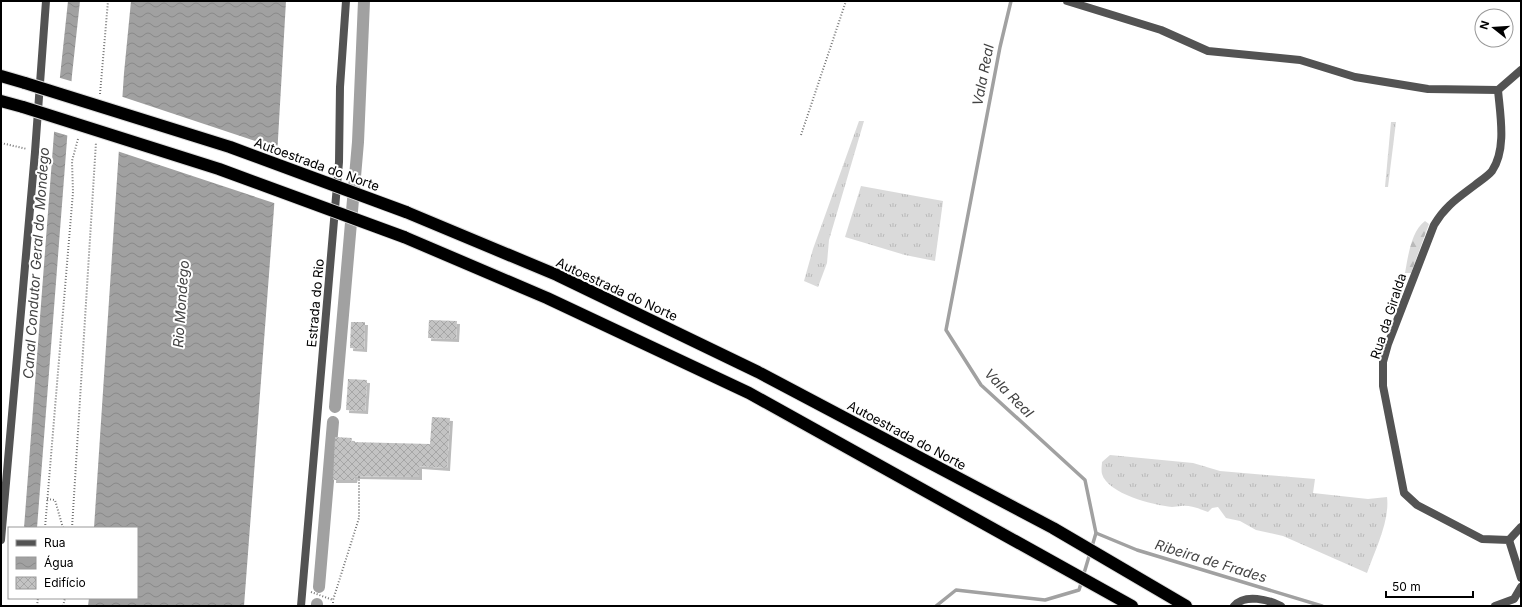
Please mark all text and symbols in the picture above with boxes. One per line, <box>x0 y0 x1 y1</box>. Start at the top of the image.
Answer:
north arrow <box>1474 8 1514 48</box>
text: N <box>1477 19 1492 31</box>
water label: Vala Real <box>968 42 997 107</box>
street label: Autoestrada do Norte <box>252 134 382 194</box>
water label: Canal Condutor Geral do Mondego <box>19 147 52 379</box>
street label: Autoestrada do Norte <box>554 254 680 324</box>
street label: Estrada do Rio <box>303 258 327 348</box>
water label: Rio Mondego <box>169 260 192 348</box>
street label: Rua da Giralda <box>1367 271 1409 361</box>
water label: Vala Real <box>981 365 1038 421</box>
street label: Autoestrada do Norte <box>845 397 969 473</box>
legend <box>8 527 138 599</box>
text: Rua <box>44 535 66 550</box>
water label: Ribeira de Frades <box>1153 535 1269 586</box>
text: Água <box>44 555 73 570</box>
scale bar <box>1386 573 1473 599</box>
text: Edifício <box>44 575 86 590</box>
text: 50 m <box>1392 579 1421 594</box>

